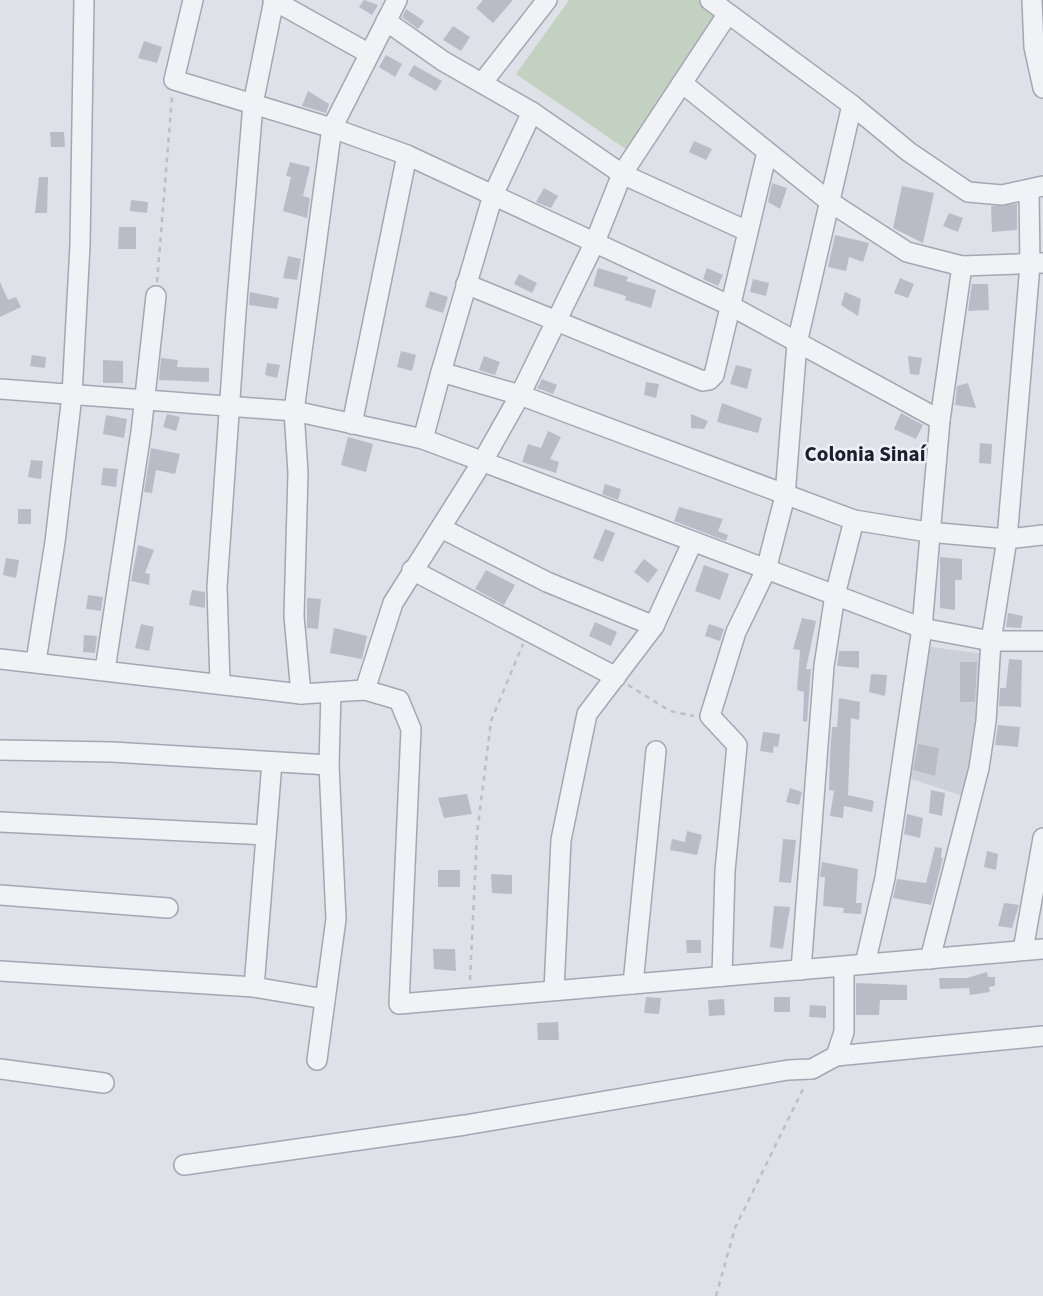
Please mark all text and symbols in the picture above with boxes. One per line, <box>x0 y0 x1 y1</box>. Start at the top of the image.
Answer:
district label: Colonia Sinaí <box>805 439 927 469</box>

